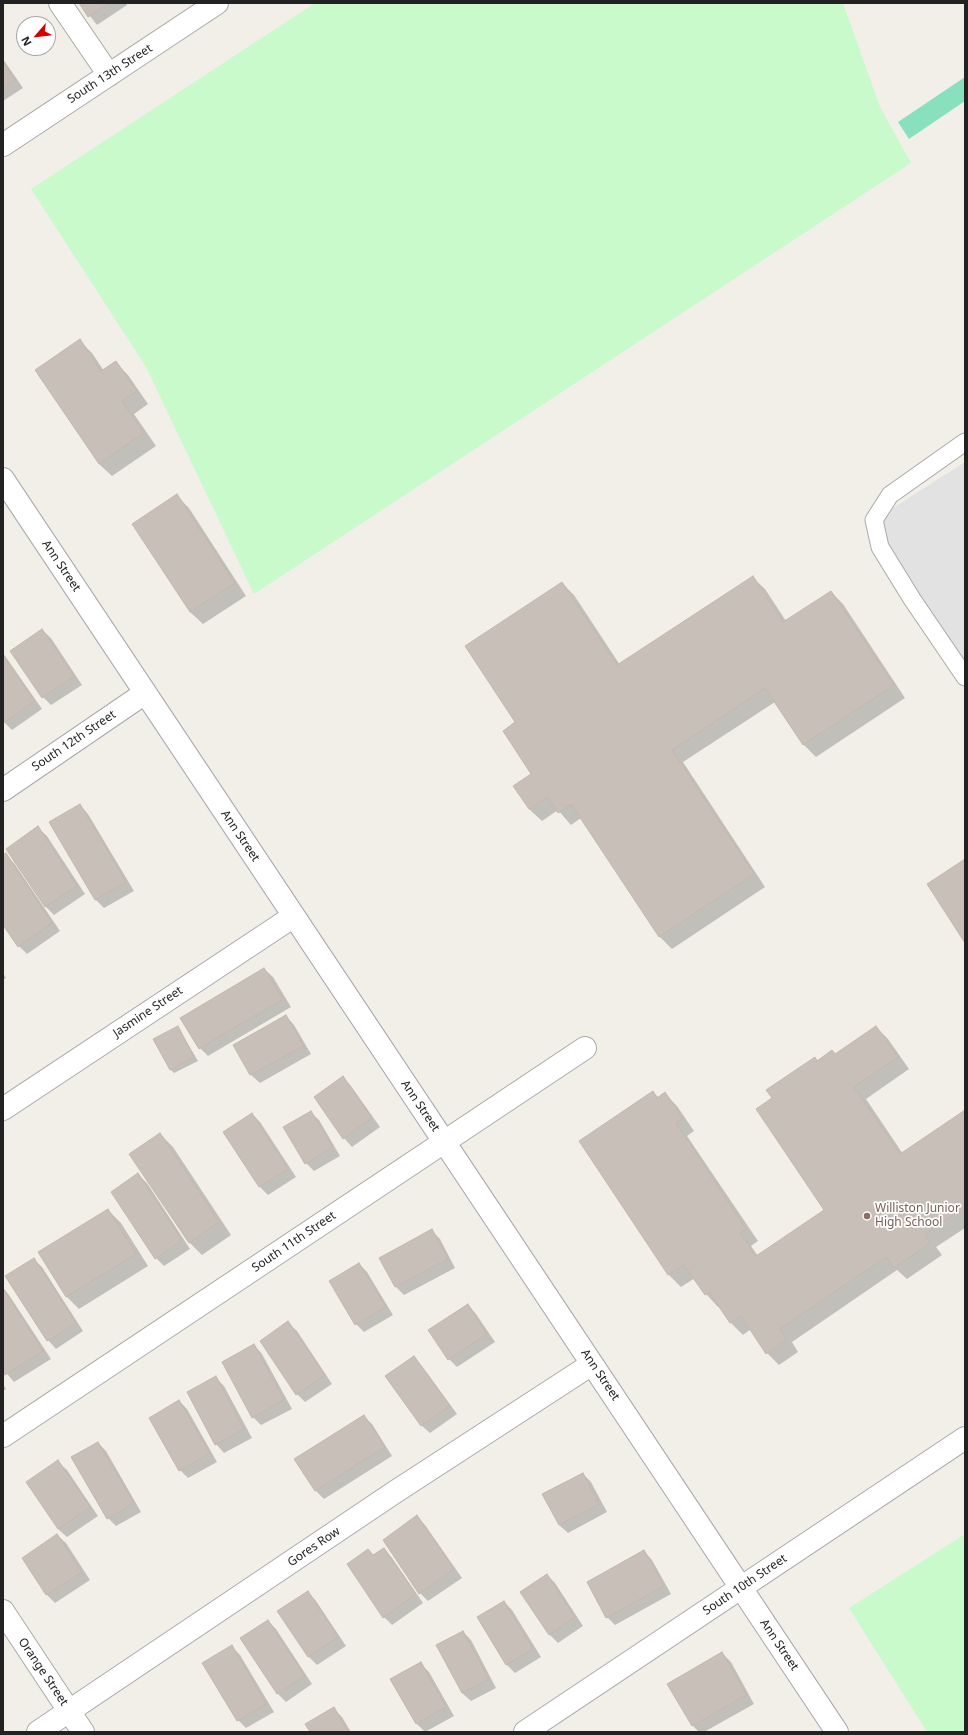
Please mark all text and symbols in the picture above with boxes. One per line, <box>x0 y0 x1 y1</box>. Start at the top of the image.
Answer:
north arrow <box>16 16 56 56</box>
text: N <box>17 34 35 49</box>
street label: South 13th Street <box>65 41 155 107</box>
street label: Ann Street <box>39 537 83 595</box>
street label: South 12th Street <box>29 708 119 774</box>
street label: Ann Street <box>218 807 262 865</box>
street label: Jasmine Street <box>110 983 186 1041</box>
street label: Ann Street <box>398 1077 442 1135</box>
place label: Williston Junior High School <box>875 1202 960 1230</box>
street label: South 11th Street <box>249 1209 339 1275</box>
marker: Williston Junior High School <box>862 1211 872 1221</box>
street label: Ann Street <box>578 1346 622 1404</box>
street label: Gores Row <box>285 1524 343 1570</box>
street label: South 10th Street <box>700 1552 790 1618</box>
street label: Ann Street <box>757 1616 801 1674</box>
street label: Orange Street <box>15 1635 71 1709</box>

